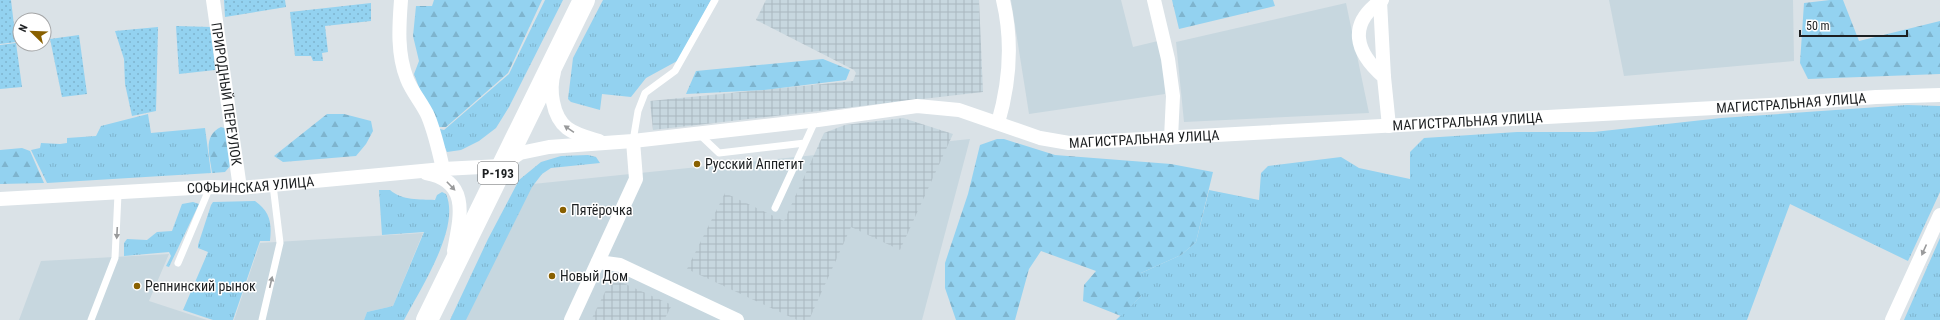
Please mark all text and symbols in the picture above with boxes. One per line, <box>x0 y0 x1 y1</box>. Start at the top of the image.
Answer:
north arrow <box>12 12 52 52</box>
scale bar <box>1800 12 1907 38</box>
text: 50 m <box>1806 19 1830 33</box>
text: N <box>16 22 31 34</box>
street label: ПРИРОДНЫЙ ПЕРЕУЛОК <box>208 22 245 167</box>
street label: МАГИСТРАЛЬНАЯ УЛИЦА <box>1716 90 1867 116</box>
street label: МАГИСТРАЛЬНАЯ УЛИЦА <box>1392 109 1543 133</box>
one-way arrow <box>564 125 574 133</box>
street label: МАГИСТРАЛЬНАЯ УЛИЦА <box>1069 127 1220 151</box>
place label: Русский Аппетит <box>705 156 804 172</box>
marker: Русский Аппетит <box>692 159 702 169</box>
road number: Р-193 <box>478 162 518 184</box>
street label: СОФЬИНСКАЯ УЛИЦА <box>186 173 315 196</box>
one-way arrow <box>446 181 456 191</box>
place label: Пятёрочка <box>571 202 633 218</box>
marker: Пятёрочка <box>558 205 568 215</box>
one-way arrow <box>113 227 120 239</box>
one-way arrow <box>1921 245 1927 256</box>
place label: Новый Дом <box>560 268 628 284</box>
marker: Новый Дом <box>547 271 557 281</box>
one-way arrow <box>268 276 274 288</box>
place label: Репнинский рынок <box>145 278 256 294</box>
marker: Репнинский рынок <box>132 281 142 291</box>

